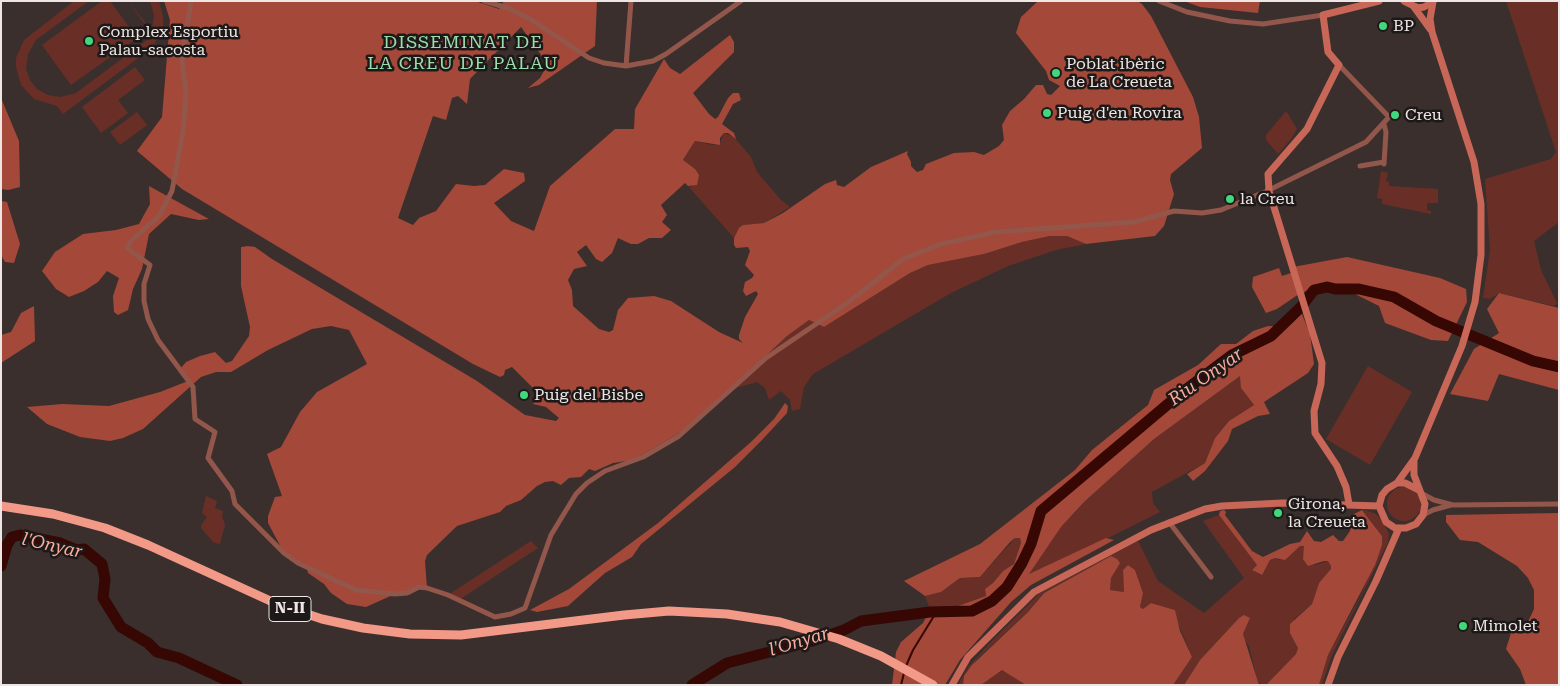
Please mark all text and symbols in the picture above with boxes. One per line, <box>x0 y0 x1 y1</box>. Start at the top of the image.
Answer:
place label: BP <box>1393 16 1414 36</box>
marker: BP <box>1377 20 1389 32</box>
place label: Complex Esportiu Palau-sacosta <box>99 22 238 60</box>
district label: DISSEMINAT DE LA CREU DE PALAU <box>365 32 561 74</box>
marker: Complex Esportiu Palau-sacosta <box>83 35 95 47</box>
place label: Poblat ibèric de La Creueta <box>1066 54 1172 92</box>
marker: Poblat ibèric de La Creueta <box>1050 67 1062 79</box>
place label: Puig d'en Rovira <box>1057 103 1182 123</box>
place label: Creu <box>1405 105 1442 125</box>
marker: Puig d'en Rovira <box>1041 107 1053 119</box>
marker: Creu <box>1389 109 1401 121</box>
place label: la Creu <box>1240 189 1294 209</box>
marker: la Creu <box>1224 193 1236 205</box>
water label: Riu Onyar <box>1165 343 1247 411</box>
place label: Puig del Bisbe <box>534 385 643 405</box>
marker: Puig del Bisbe <box>518 389 530 401</box>
place label: Girona, la Creueta <box>1288 494 1366 532</box>
marker: Girona, la Creueta <box>1272 507 1284 519</box>
water label: l'Onyar <box>20 529 84 563</box>
road number: N-II <box>269 596 311 622</box>
place label: Mimolet <box>1473 616 1537 636</box>
marker: Mimolet <box>1457 620 1469 632</box>
water label: l'Onyar <box>766 623 832 661</box>

